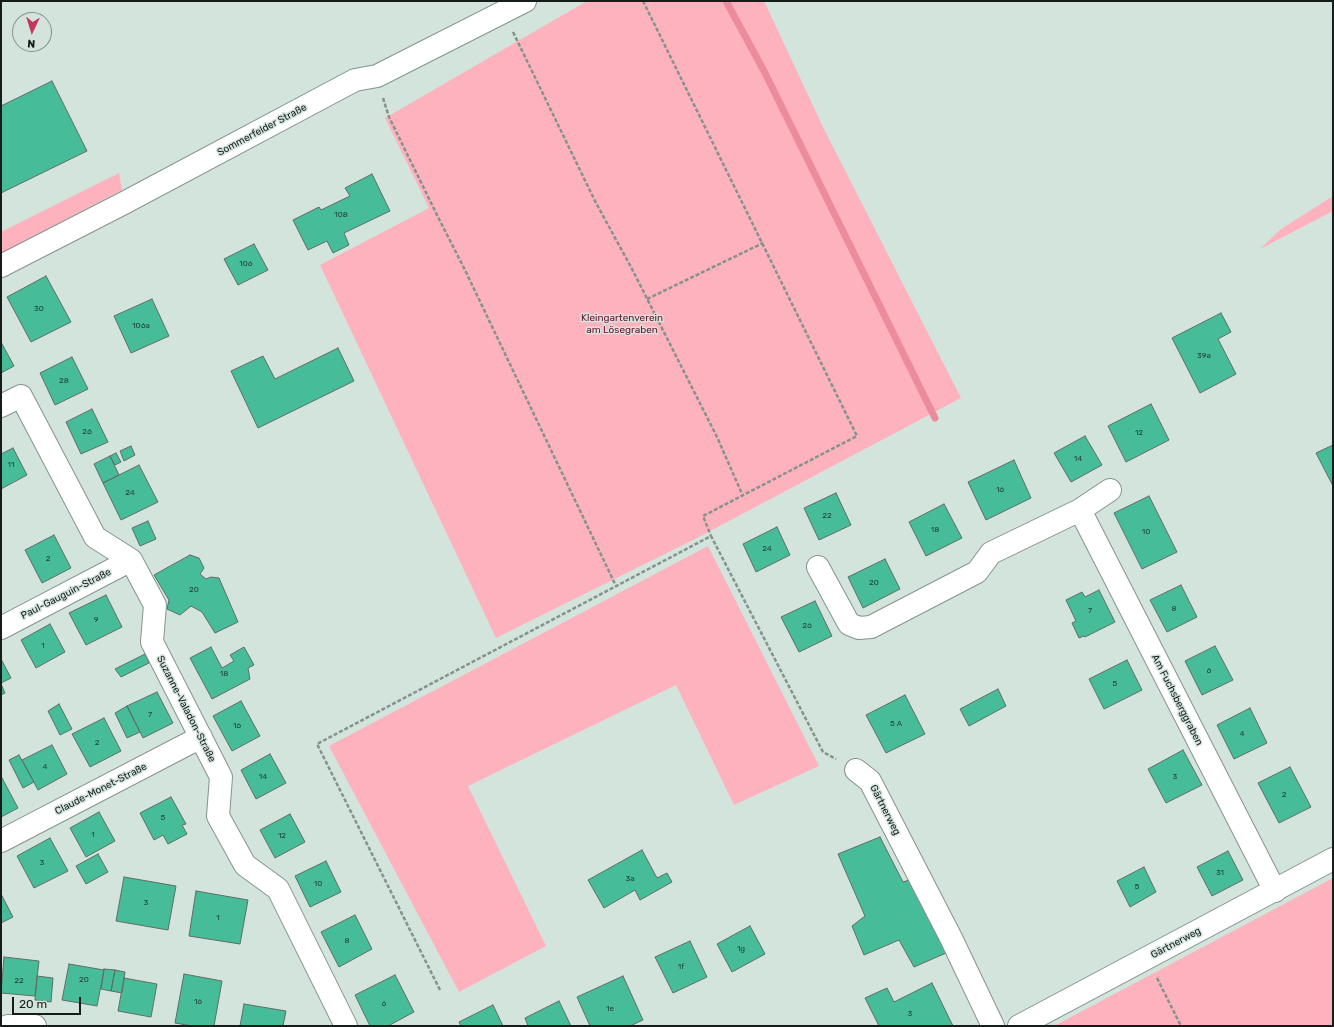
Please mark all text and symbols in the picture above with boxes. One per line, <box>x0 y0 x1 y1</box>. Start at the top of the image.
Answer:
north arrow <box>12 12 52 52</box>
text: N <box>27 37 36 50</box>
street label: Sommerfelder Straße <box>215 101 309 159</box>
house number: 108 <box>334 210 348 220</box>
house number: 106 <box>239 259 253 269</box>
house number: 30 <box>34 304 44 314</box>
park label: Kleingartenverein am Lösegraben <box>581 312 663 336</box>
house number: 106a <box>132 321 150 331</box>
house number: 39a <box>1197 351 1211 361</box>
house number: 28 <box>59 376 69 386</box>
house number: 26 <box>82 427 92 437</box>
house number: 12 <box>1135 428 1143 438</box>
house number: 14 <box>1074 454 1082 464</box>
house number: 11 <box>8 460 14 470</box>
house number: 16 <box>996 485 1004 495</box>
house number: 24 <box>125 488 135 498</box>
house number: 22 <box>822 511 832 521</box>
house number: 18 <box>931 525 939 535</box>
house number: 10 <box>1142 527 1150 537</box>
house number: 24 <box>762 544 772 554</box>
house number: 2 <box>46 554 50 564</box>
street label: Paul-Gauguin-Straße <box>19 566 113 622</box>
house number: 20 <box>869 578 879 588</box>
house number: 20 <box>189 585 199 595</box>
house number: 8 <box>1171 604 1177 614</box>
house number: 7 <box>1088 606 1092 616</box>
house number: 9 <box>94 615 98 625</box>
house number: 26 <box>802 621 812 631</box>
house number: 1 <box>41 641 45 651</box>
street label: Am Fuchsberggraben <box>1149 652 1205 748</box>
street label: Suzanne-Valadon-Straße <box>154 654 218 764</box>
house number: 6 <box>1207 666 1211 676</box>
house number: 18 <box>220 669 228 679</box>
house number: 5 <box>1113 679 1117 689</box>
house number: 7 <box>148 710 152 720</box>
house number: 5 A <box>890 719 902 729</box>
house number: 16 <box>233 721 241 731</box>
house number: 4 <box>1240 729 1244 739</box>
house number: 2 <box>95 738 99 748</box>
street label: Claude-Monet-Straße <box>53 761 149 817</box>
house number: 4 <box>43 762 47 772</box>
house number: 14 <box>259 772 267 782</box>
house number: 3 <box>1173 772 1177 782</box>
street label: Gärtnerweg <box>867 783 903 837</box>
house number: 2 <box>1282 790 1286 800</box>
house number: 5 <box>161 813 165 823</box>
house number: 1 <box>91 830 95 840</box>
house number: 12 <box>278 831 286 841</box>
house number: 3 <box>40 858 44 868</box>
house number: 31 <box>1216 868 1224 878</box>
house number: 3a <box>625 874 635 884</box>
house number: 10 <box>314 879 322 889</box>
house number: 5 <box>1135 882 1139 892</box>
house number: 3 <box>144 898 148 908</box>
house number: 1 <box>216 913 220 923</box>
street label: Gärtnerweg <box>1149 925 1203 961</box>
house number: 8 <box>344 936 350 946</box>
house number: 1g <box>737 944 745 954</box>
house number: 1f <box>678 962 684 972</box>
house number: 20 <box>79 975 89 985</box>
house number: 22 <box>14 976 24 986</box>
scale bar <box>14 989 83 1015</box>
text: 20 m <box>19 997 47 1011</box>
house number: 16 <box>194 997 202 1007</box>
house number: 6 <box>382 999 386 1009</box>
house number: 1e <box>606 1004 614 1014</box>
house number: 3 <box>908 1009 912 1019</box>

